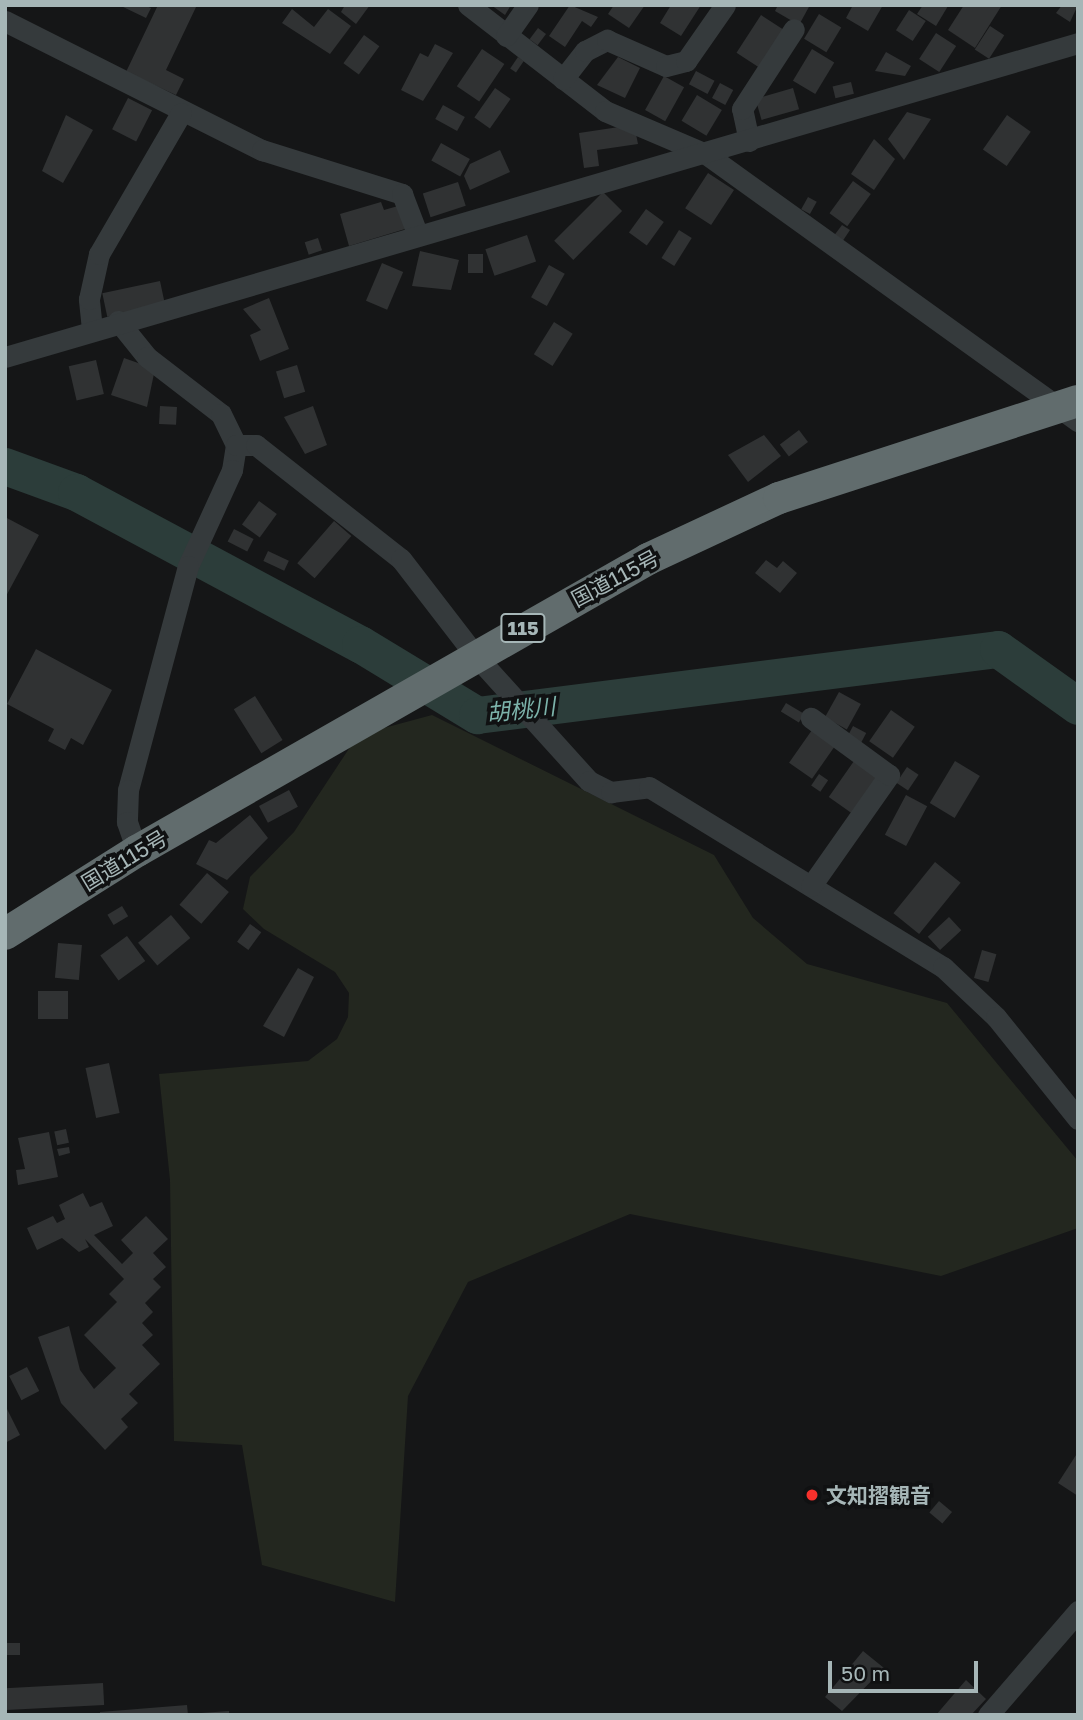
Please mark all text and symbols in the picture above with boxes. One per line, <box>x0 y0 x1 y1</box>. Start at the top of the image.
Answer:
street label: 国道115号 <box>567 544 663 612</box>
road number: 115 <box>500 612 546 643</box>
water label: 胡桃川 <box>485 692 557 726</box>
street label: 国道115号 <box>77 825 171 895</box>
place label: 文知摺観音 <box>826 1482 931 1508</box>
marker: 文知摺観音 <box>804 1487 820 1503</box>
scale bar <box>831 1646 982 1690</box>
text: 50 m <box>841 1660 890 1686</box>

